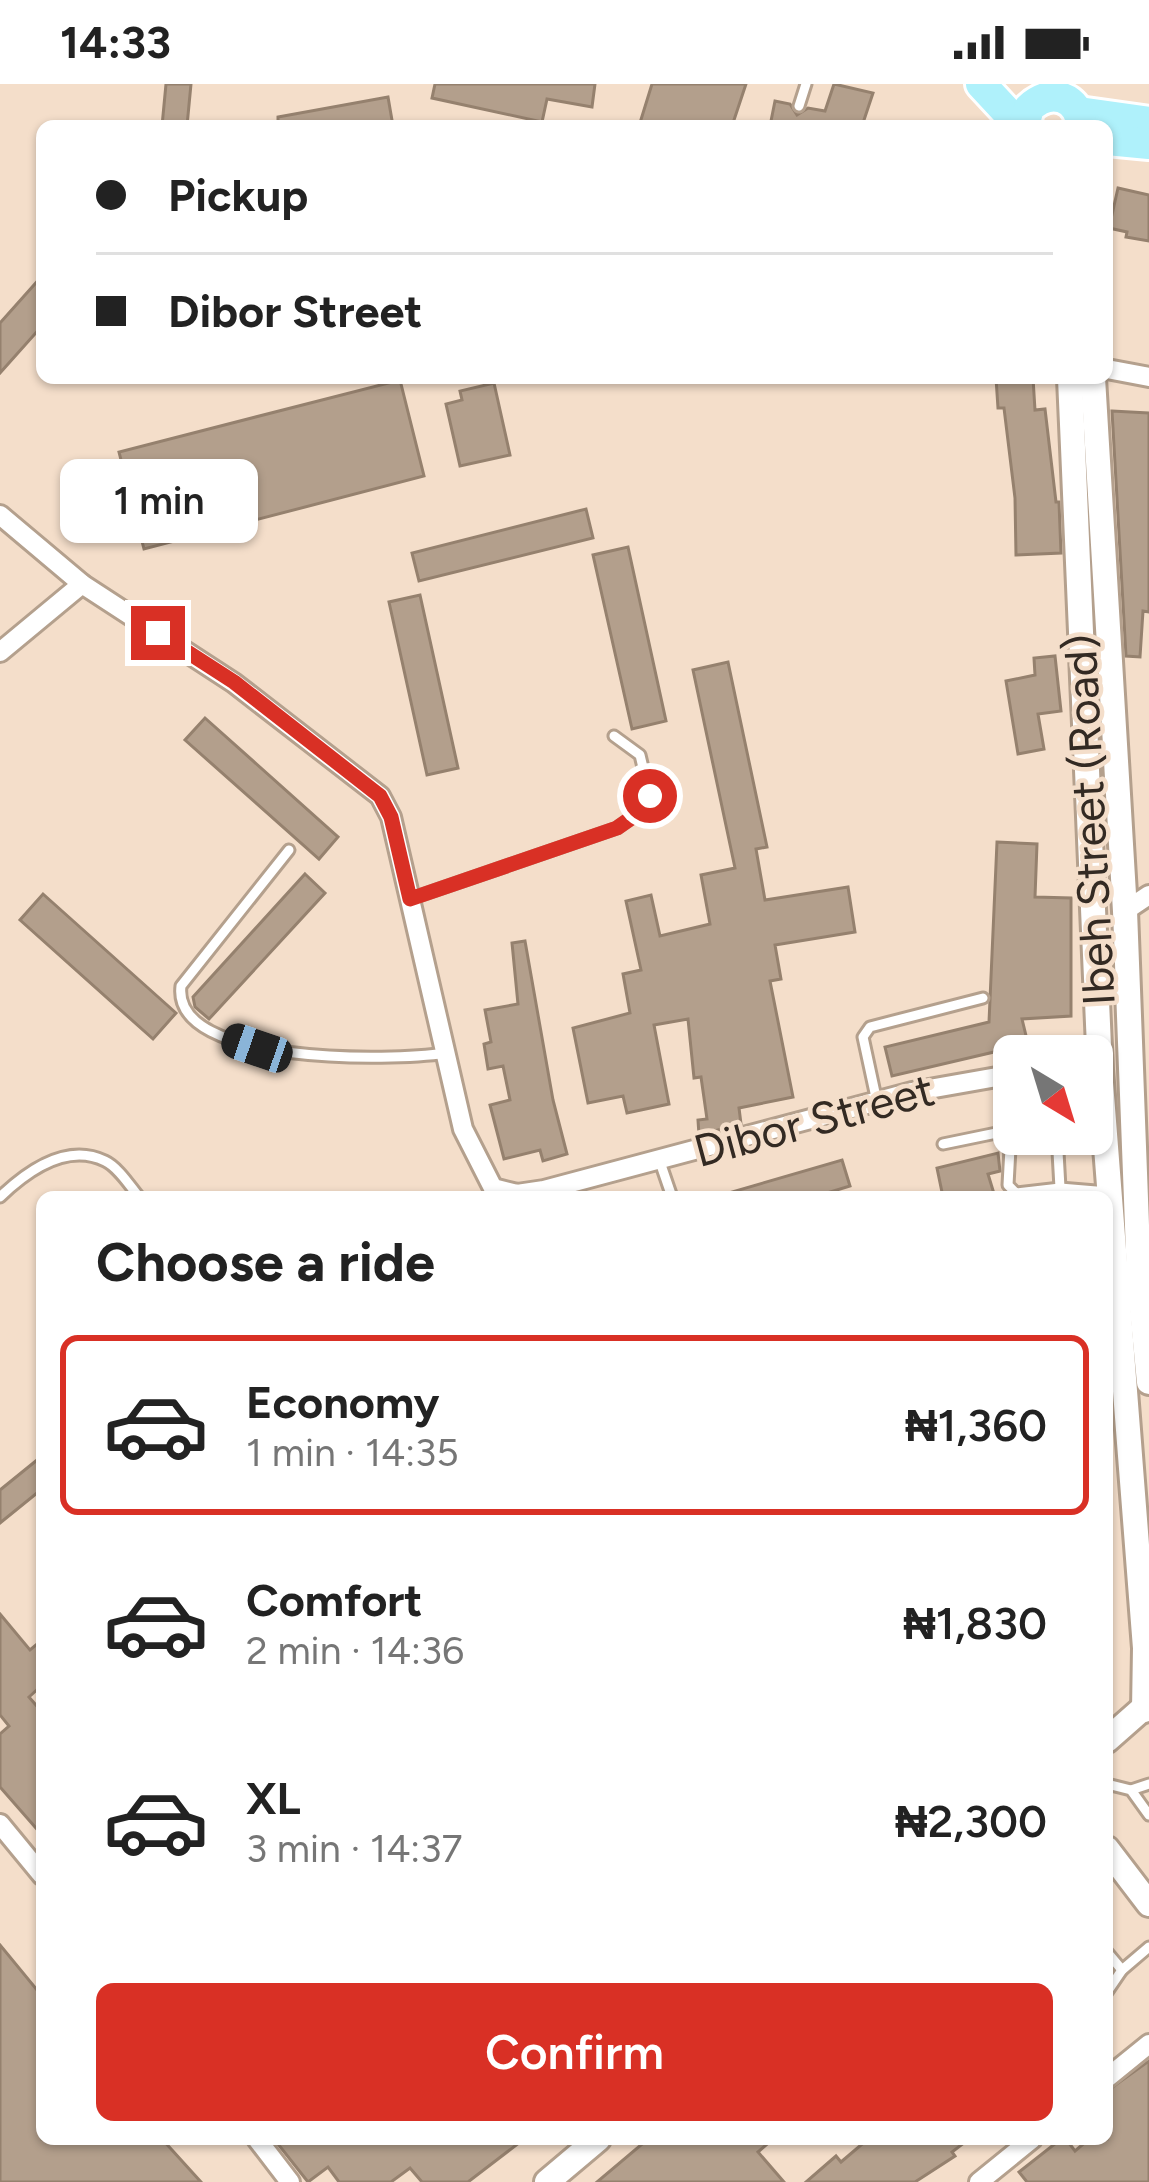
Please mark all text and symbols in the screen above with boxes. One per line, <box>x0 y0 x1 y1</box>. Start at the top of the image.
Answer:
text: 14:33 <box>60 15 171 69</box>
text: Pickup <box>168 168 308 222</box>
text: Dibor Street <box>168 284 422 338</box>
callout: 1 min <box>59 459 257 543</box>
text: 1 min <box>113 477 205 524</box>
route end <box>131 606 185 660</box>
street label: Ibeh Street (Road) <box>1052 633 1126 1007</box>
route start <box>623 769 677 823</box>
car <box>217 1019 297 1077</box>
north arrow <box>993 1035 1113 1155</box>
map controls <box>993 1035 1113 1155</box>
street label: Dibor Street <box>688 1062 940 1178</box>
text: Choose a ride <box>96 1230 435 1295</box>
icon: car <box>102 1371 210 1479</box>
text: Economy <box>246 1375 439 1429</box>
text: ₦1,360 <box>905 1398 1047 1452</box>
text: 1 min · 14:35 <box>246 1429 459 1476</box>
icon: car <box>102 1569 210 1677</box>
text: Comfort <box>246 1573 422 1627</box>
text: ₦1,830 <box>903 1596 1047 1650</box>
text: 2 min · 14:36 <box>246 1627 464 1674</box>
icon: car <box>102 1767 210 1875</box>
text: XL <box>246 1771 301 1825</box>
text: ₦2,300 <box>895 1794 1047 1848</box>
text: 3 min · 14:37 <box>246 1825 462 1872</box>
button: Confirm <box>96 1983 1053 2121</box>

